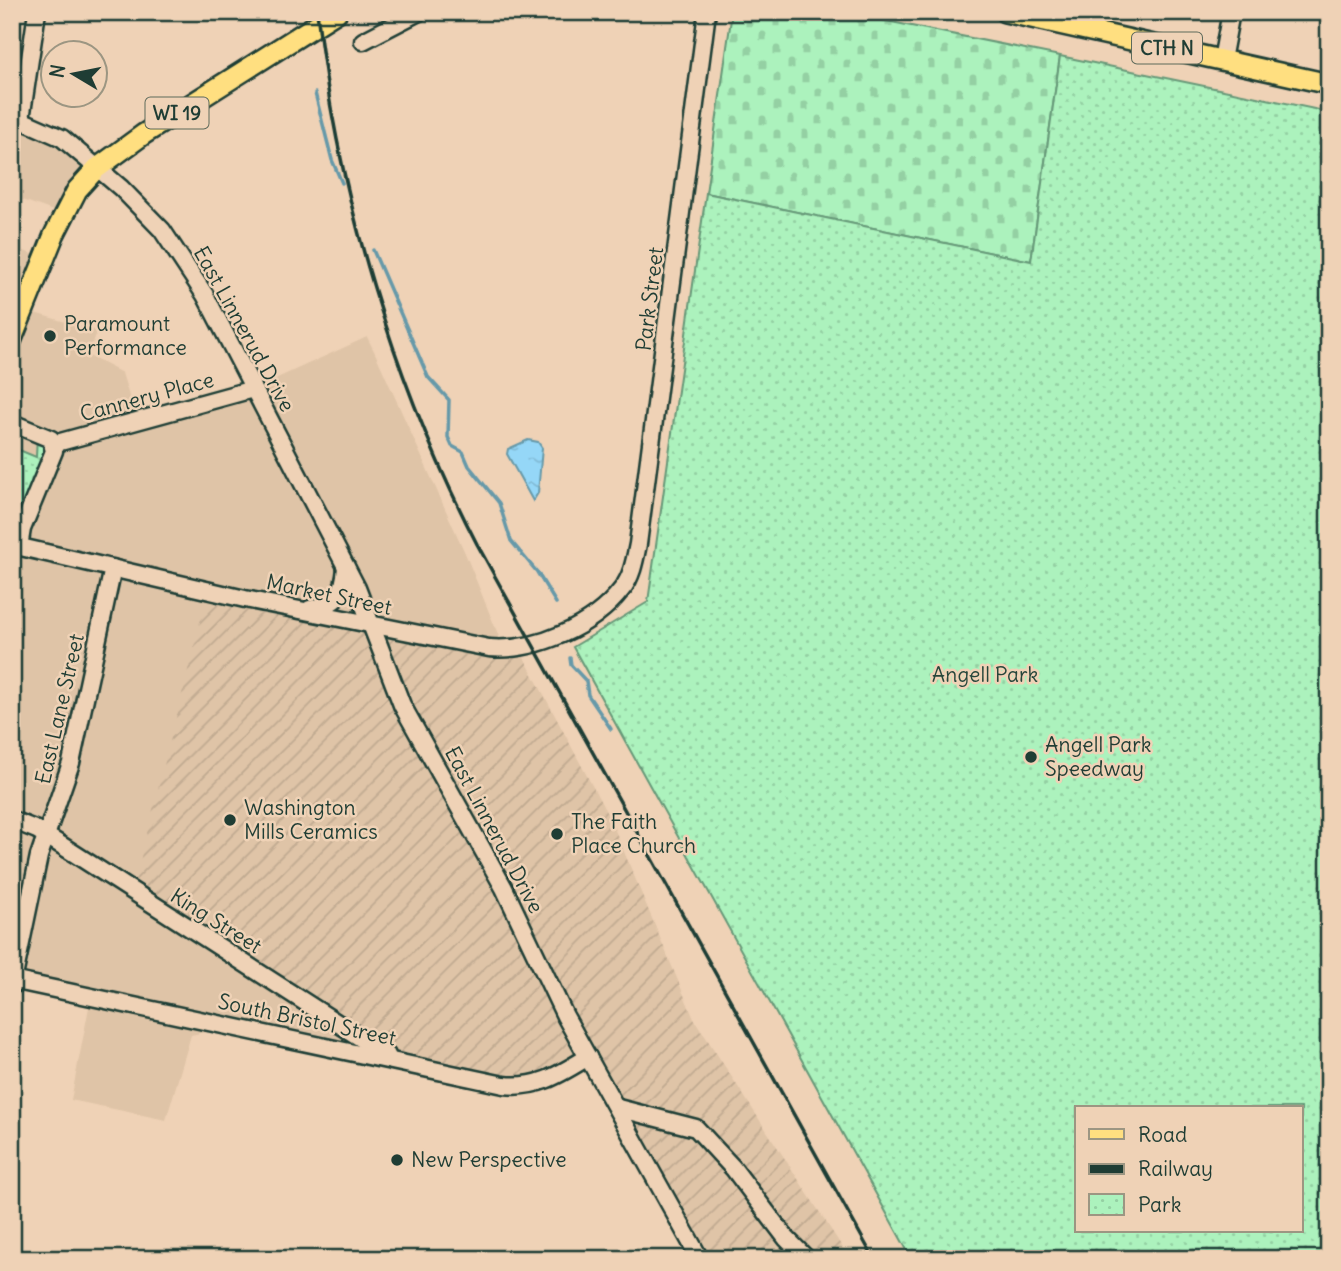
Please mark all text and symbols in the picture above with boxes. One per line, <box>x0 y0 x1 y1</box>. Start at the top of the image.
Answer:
road number: CTH N <box>1132 32 1202 64</box>
north arrow <box>38 38 108 108</box>
text: N <box>44 62 70 80</box>
road number: WI 19 <box>146 97 208 128</box>
street label: East Linnerud Drive <box>188 241 301 416</box>
street label: Park Street <box>630 245 669 352</box>
place label: Paramount Performance <box>64 310 187 361</box>
marker: Paramount Performance <box>42 328 58 344</box>
street label: Cannery Place <box>77 366 217 427</box>
street label: Market Street <box>264 568 394 621</box>
street label: East Lane Street <box>29 631 90 787</box>
park label: Angell Park <box>932 661 1038 688</box>
place label: Angell Park Speedway <box>1045 731 1151 782</box>
street label: East Linnerud Drive <box>439 742 550 918</box>
marker: Angell Park Speedway <box>1023 749 1039 765</box>
place label: Washington Mills Ceramics <box>244 794 378 845</box>
place label: The Faith Place Church <box>571 808 696 859</box>
marker: Washington Mills Ceramics <box>222 812 238 828</box>
marker: The Faith Place Church <box>549 826 565 842</box>
street label: King Street <box>166 882 267 959</box>
street label: South Bristol Street <box>216 987 399 1052</box>
legend <box>1075 1106 1302 1232</box>
text: Road <box>1138 1121 1187 1148</box>
place label: New Perspective <box>411 1146 567 1173</box>
marker: New Perspective <box>389 1152 405 1168</box>
text: Railway <box>1138 1155 1213 1182</box>
text: Park <box>1138 1191 1181 1218</box>

